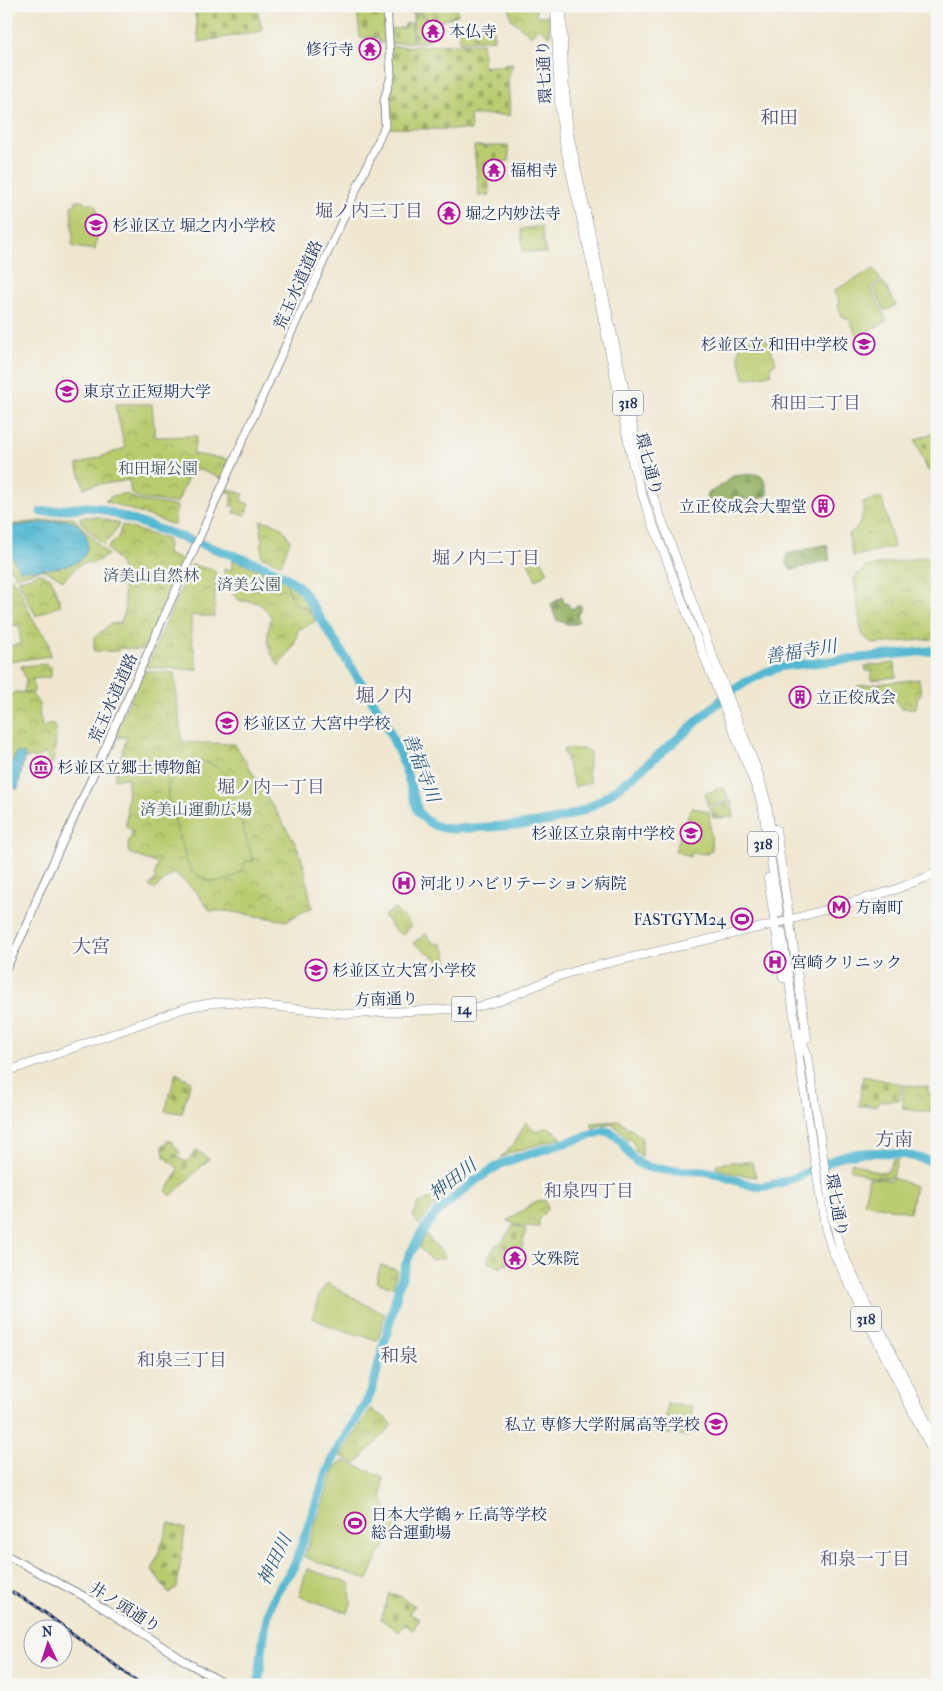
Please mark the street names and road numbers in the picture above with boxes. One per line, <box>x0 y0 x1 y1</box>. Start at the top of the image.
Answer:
street label: 環七通り <box>533 40 555 104</box>
street label: 荒玉水道道路 <box>270 237 326 333</box>
road number: 318 <box>613 390 643 416</box>
street label: 環七通り <box>632 431 666 497</box>
street label: 荒玉水道道路 <box>85 650 141 746</box>
road number: 318 <box>748 832 778 856</box>
street label: 方南通り <box>354 988 418 1010</box>
road number: 14 <box>452 996 476 1022</box>
street label: 環七通り <box>822 1172 852 1238</box>
road number: 318 <box>851 1306 881 1332</box>
street label: 井ノ頭通り <box>86 1578 164 1636</box>

